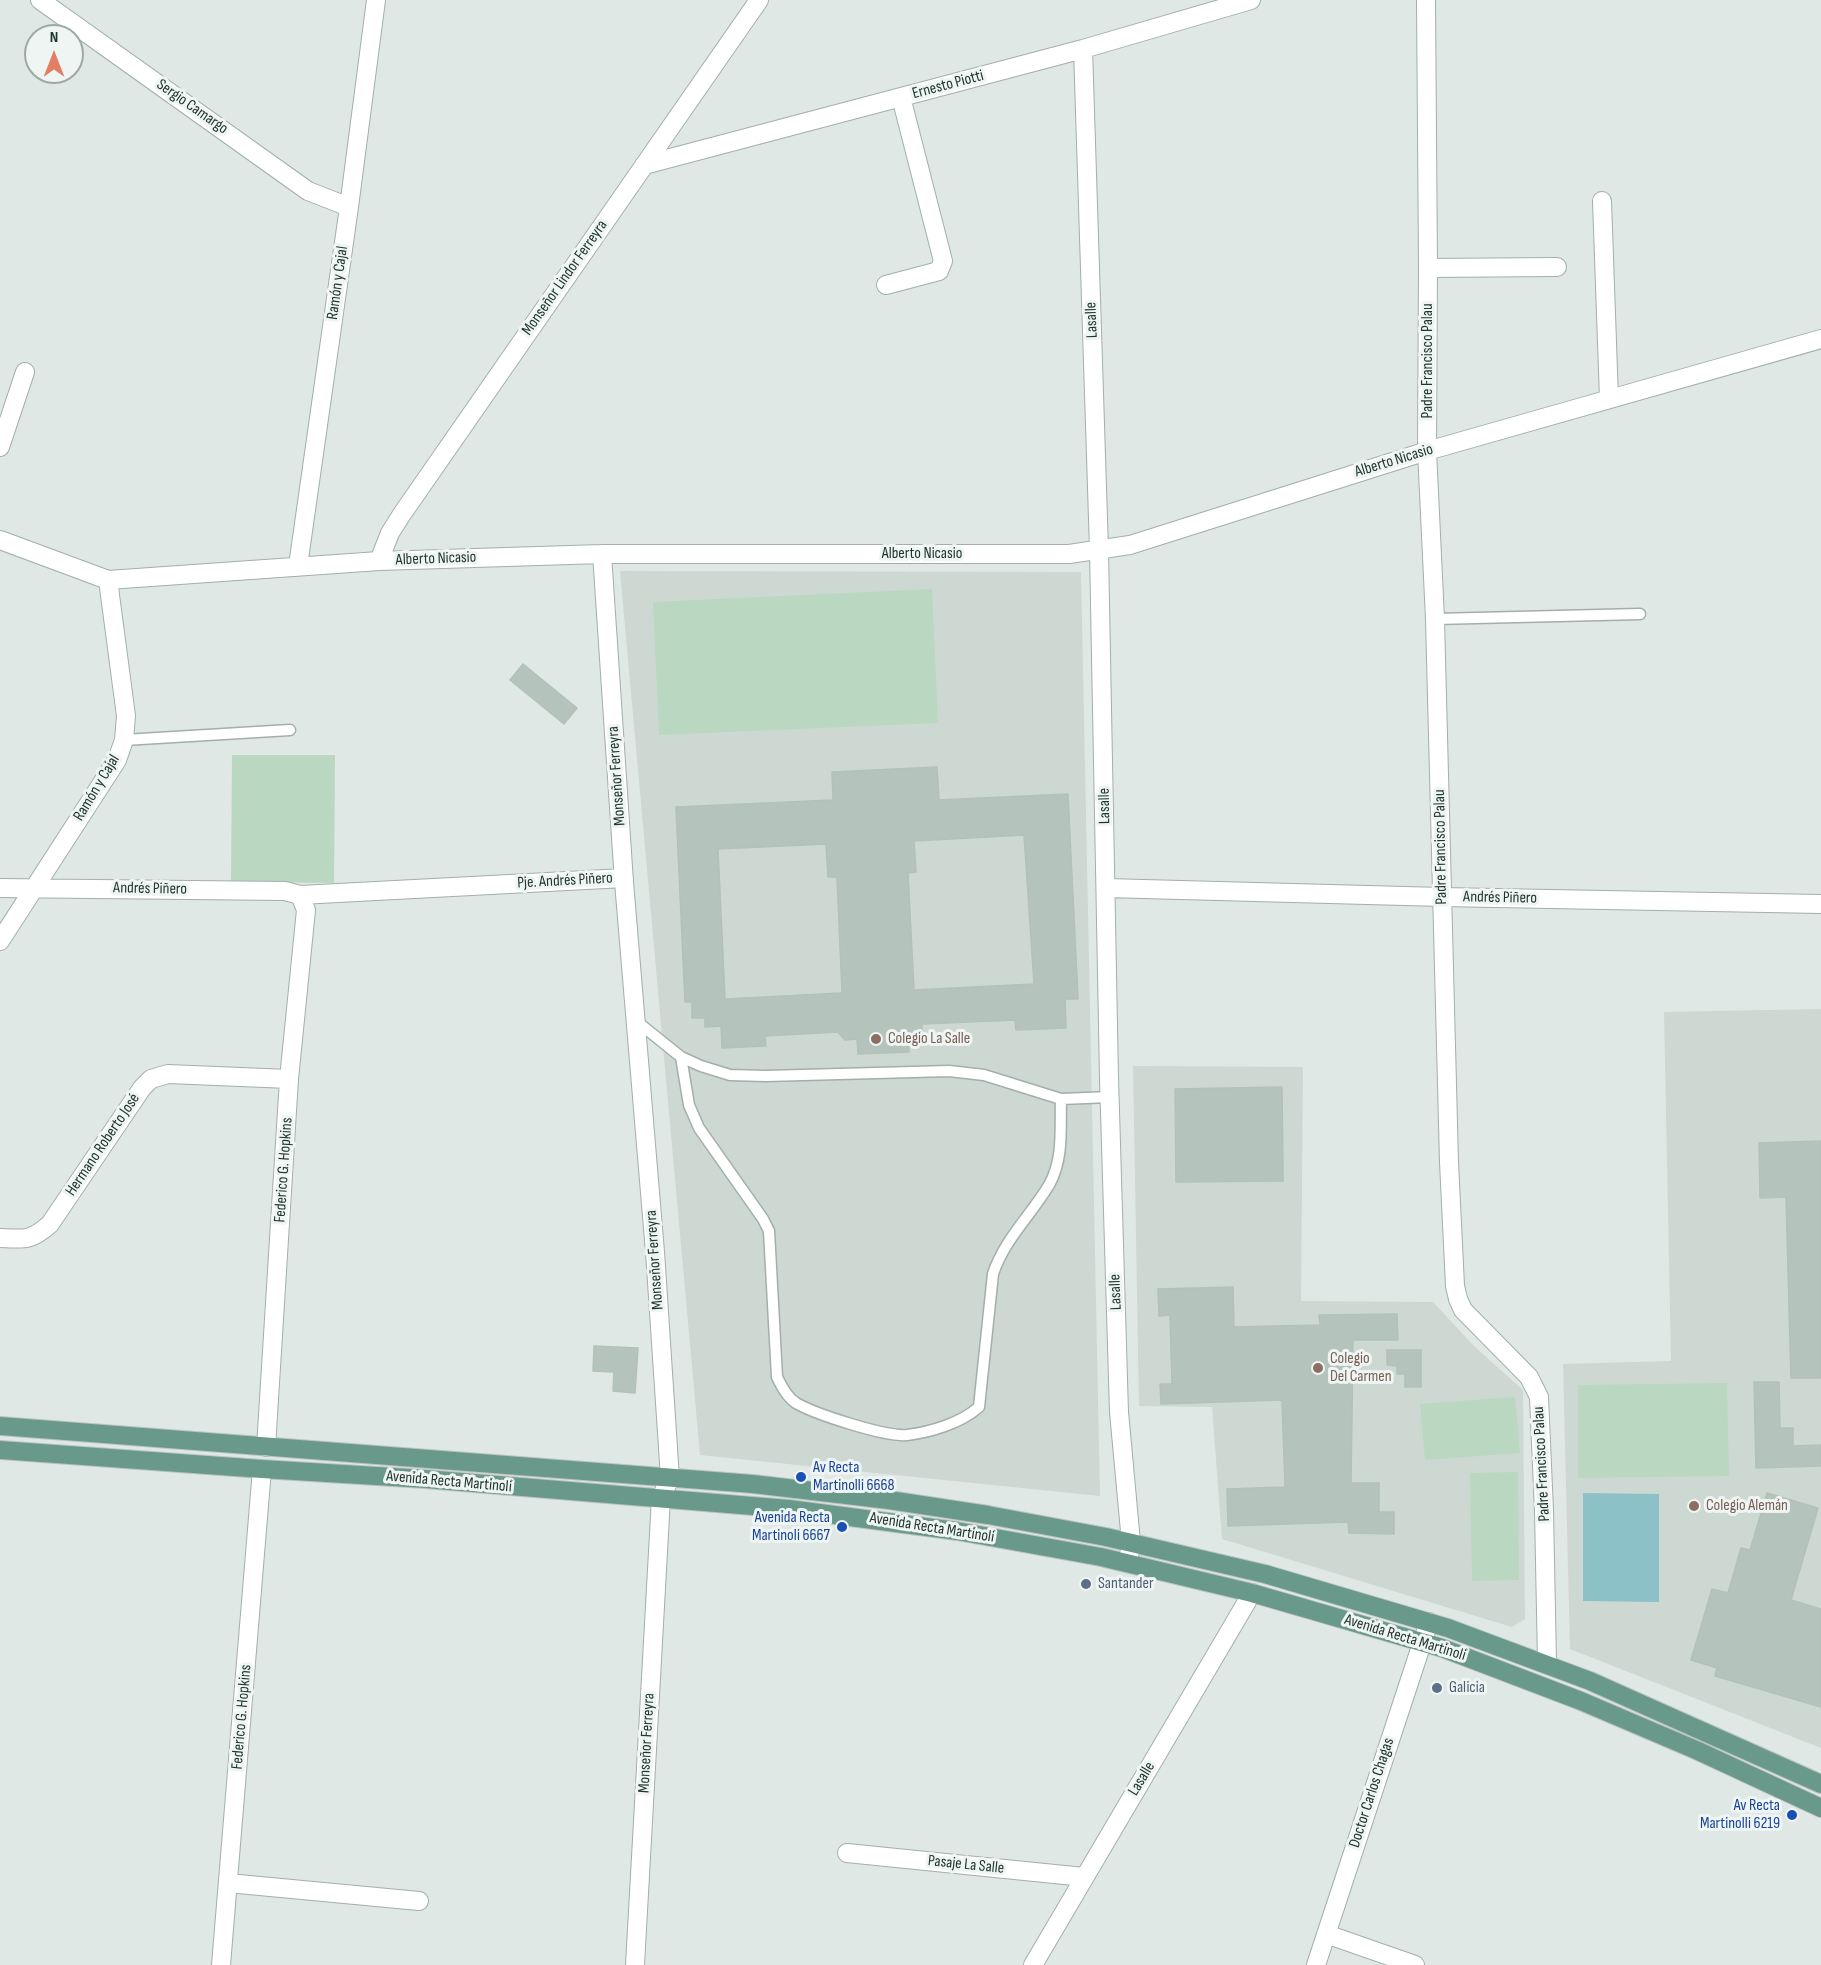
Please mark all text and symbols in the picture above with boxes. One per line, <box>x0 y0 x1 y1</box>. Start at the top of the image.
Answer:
north arrow <box>24 24 84 84</box>
text: N <box>50 28 58 47</box>
street label: Ernesto Piotti <box>910 66 986 104</box>
street label: Sergio Camargo <box>152 75 232 139</box>
street label: Monseñor Lindor Ferreyra <box>518 217 612 339</box>
street label: Ramón y Cajal <box>323 245 353 321</box>
street label: Lasalle <box>1082 302 1102 338</box>
street label: Padre Francisco Palau <box>1418 303 1438 419</box>
street label: Alberto Nicasio <box>1353 440 1435 482</box>
street label: Alberto Nicasio <box>882 544 962 564</box>
street label: Alberto Nicasio <box>395 548 477 570</box>
street label: Monseñor Ferreyra <box>604 725 630 827</box>
street label: Ramón y Cajal <box>70 751 124 825</box>
street label: Lasalle <box>1095 788 1115 824</box>
street label: Padre Francisco Palau <box>1430 789 1452 905</box>
street label: Pje. Andrés Piñero <box>517 869 613 893</box>
street label: Andrés Piñero <box>113 879 187 899</box>
street label: Andrés Piñero <box>1463 888 1537 908</box>
place label: Colegio La Salle <box>888 1029 970 1049</box>
marker: Colegio La Salle <box>869 1032 883 1046</box>
street label: Hermano Roberto José <box>62 1090 144 1200</box>
street label: Federico G. Hopkins <box>271 1117 297 1223</box>
street label: Monseñor Ferreyra <box>642 1209 668 1311</box>
street label: Lasalle <box>1106 1274 1126 1310</box>
place label: Colegio Del Carmen <box>1330 1349 1392 1387</box>
marker: Colegio Del Carmen <box>1311 1361 1325 1375</box>
street label: Padre Francisco Palau <box>1529 1406 1555 1522</box>
place label: Av Recta Martinolli 6668 <box>813 1458 895 1496</box>
street label: Avenida Recta Martinoli <box>385 1467 513 1497</box>
marker: Av Recta Martinolli 6668 <box>794 1470 808 1484</box>
place label: Colegio Alemán <box>1706 1496 1788 1516</box>
marker: Colegio Alemán <box>1687 1499 1701 1513</box>
place label: Avenida Recta Martinoli 6667 <box>752 1508 830 1546</box>
street label: Avenida Recta Martinoli <box>868 1509 996 1547</box>
marker: Avenida Recta Martinoli 6667 <box>835 1520 849 1534</box>
place label: Santander <box>1098 1574 1153 1594</box>
marker: Santander <box>1079 1577 1093 1591</box>
street label: Avenida Recta Martinoli <box>1342 1610 1468 1666</box>
street label: Federico G. Hopkins <box>228 1664 256 1770</box>
place label: Galicia <box>1449 1678 1485 1698</box>
marker: Galicia <box>1430 1681 1444 1695</box>
street label: Monseñor Ferreyra <box>635 1693 659 1793</box>
street label: Doctor Carlos Chagas <box>1345 1736 1399 1850</box>
street label: Lasalle <box>1124 1758 1160 1800</box>
place label: Av Recta Martinolli 6219 <box>1700 1796 1780 1834</box>
marker: Av Recta Martinolli 6219 <box>1785 1808 1799 1822</box>
street label: Pasaje La Salle <box>927 1851 1005 1879</box>

